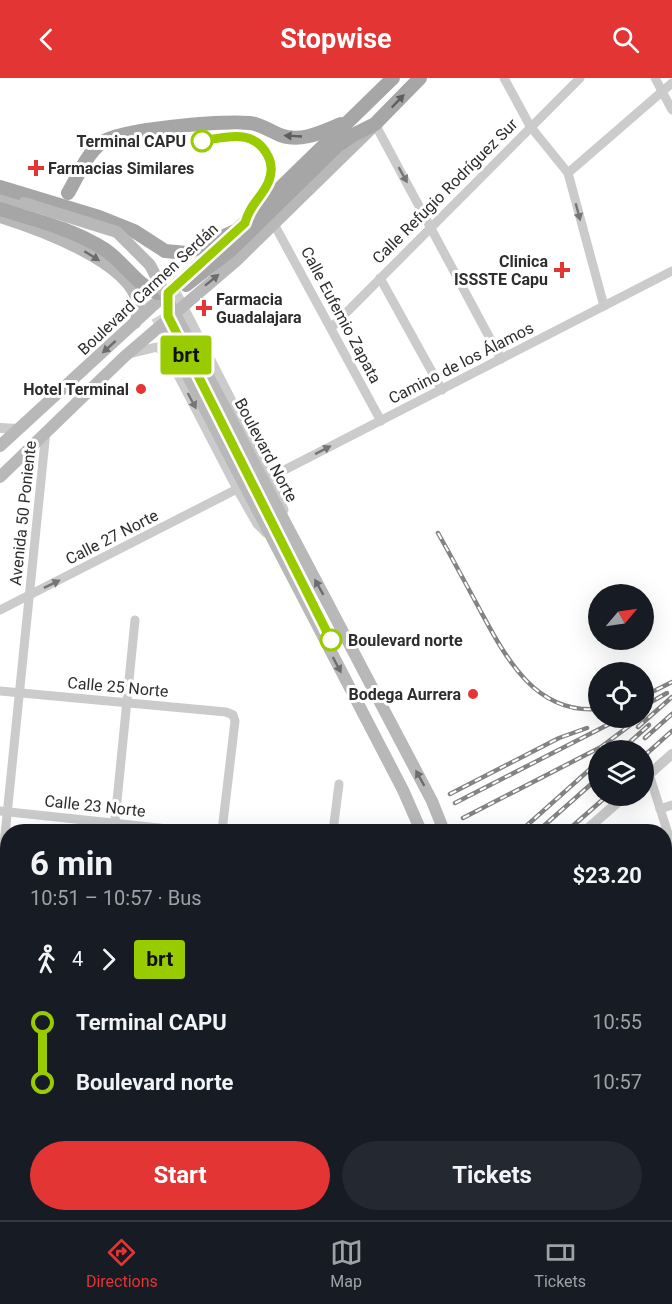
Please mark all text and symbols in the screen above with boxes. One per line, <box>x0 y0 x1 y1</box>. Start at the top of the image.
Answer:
icon: back <box>30 23 63 56</box>
text: Stopwise <box>280 23 392 55</box>
icon: search <box>609 23 642 56</box>
one-way arrow <box>390 95 404 109</box>
street label: Calle Refugio Rodríguez Sur <box>368 114 522 268</box>
marker: Terminal CAPU <box>191 130 213 152</box>
place label: Terminal CAPU <box>76 132 186 151</box>
one-way arrow <box>284 132 303 141</box>
place label: Farmacias Similares <box>48 159 194 178</box>
marker: Farmacias Similares <box>29 161 43 175</box>
one-way arrow <box>398 167 408 184</box>
one-way arrow <box>574 203 584 221</box>
street label: Boulevard Carmen Serdán <box>74 219 222 359</box>
street label: Calle Eufemio Zapata <box>297 243 385 387</box>
one-way arrow <box>84 251 100 262</box>
place label: Clinica ISSSTE Capu <box>454 252 548 289</box>
marker: Clinica ISSSTE Capu <box>553 261 571 279</box>
one-way arrow <box>204 274 220 287</box>
place label: Farmacia Guadalajara <box>216 290 302 327</box>
marker: Farmacia Guadalajara <box>197 301 211 315</box>
street label: Camino de los Álamos <box>385 318 537 408</box>
line badge: brt <box>152 336 220 374</box>
one-way arrow <box>103 339 117 353</box>
text: brt <box>172 343 200 367</box>
place label: Hotel Terminal <box>23 380 129 399</box>
marker: Hotel Terminal <box>134 382 148 396</box>
one-way arrow <box>187 393 197 410</box>
street label: Boulevard Norte <box>231 395 301 505</box>
street label: Avenida 50 Poniente <box>6 440 40 586</box>
one-way arrow <box>315 445 332 455</box>
street label: Calle 27 Norte <box>63 506 161 568</box>
one-way arrow <box>314 578 324 595</box>
one-way arrow <box>44 579 61 588</box>
north arrow <box>588 584 654 650</box>
map controls <box>588 584 654 806</box>
marker: Boulevard norte <box>320 629 342 651</box>
place label: Boulevard norte <box>348 631 463 650</box>
one-way arrow <box>332 657 342 674</box>
button: locate <box>588 662 654 728</box>
street label: Calle 25 Norte <box>67 673 169 701</box>
place label: Bodega Aurrera <box>348 685 461 704</box>
marker: Bodega Aurrera <box>466 687 480 701</box>
button: layers <box>588 740 654 806</box>
one-way arrow <box>415 769 425 786</box>
street label: Calle 23 Norte <box>44 791 146 821</box>
text: 6 min <box>30 844 113 883</box>
text: $23.20 <box>573 863 642 888</box>
text: 10:51 – 10:57 · Bus <box>30 886 202 910</box>
icon: walk <box>30 943 63 976</box>
icon: forward <box>92 943 125 976</box>
text: 4 <box>72 947 83 971</box>
text: brt <box>146 947 173 971</box>
text: Terminal CAPU <box>76 1010 227 1035</box>
text: 10:55 <box>592 1010 642 1034</box>
text: Boulevard norte <box>76 1070 233 1095</box>
text: 10:57 <box>592 1070 642 1094</box>
button: Start <box>30 1141 330 1210</box>
button: Tickets <box>342 1141 642 1210</box>
tab: Directions <box>86 1236 158 1291</box>
tab: Map <box>330 1236 363 1291</box>
tab: Tickets <box>534 1236 586 1291</box>

